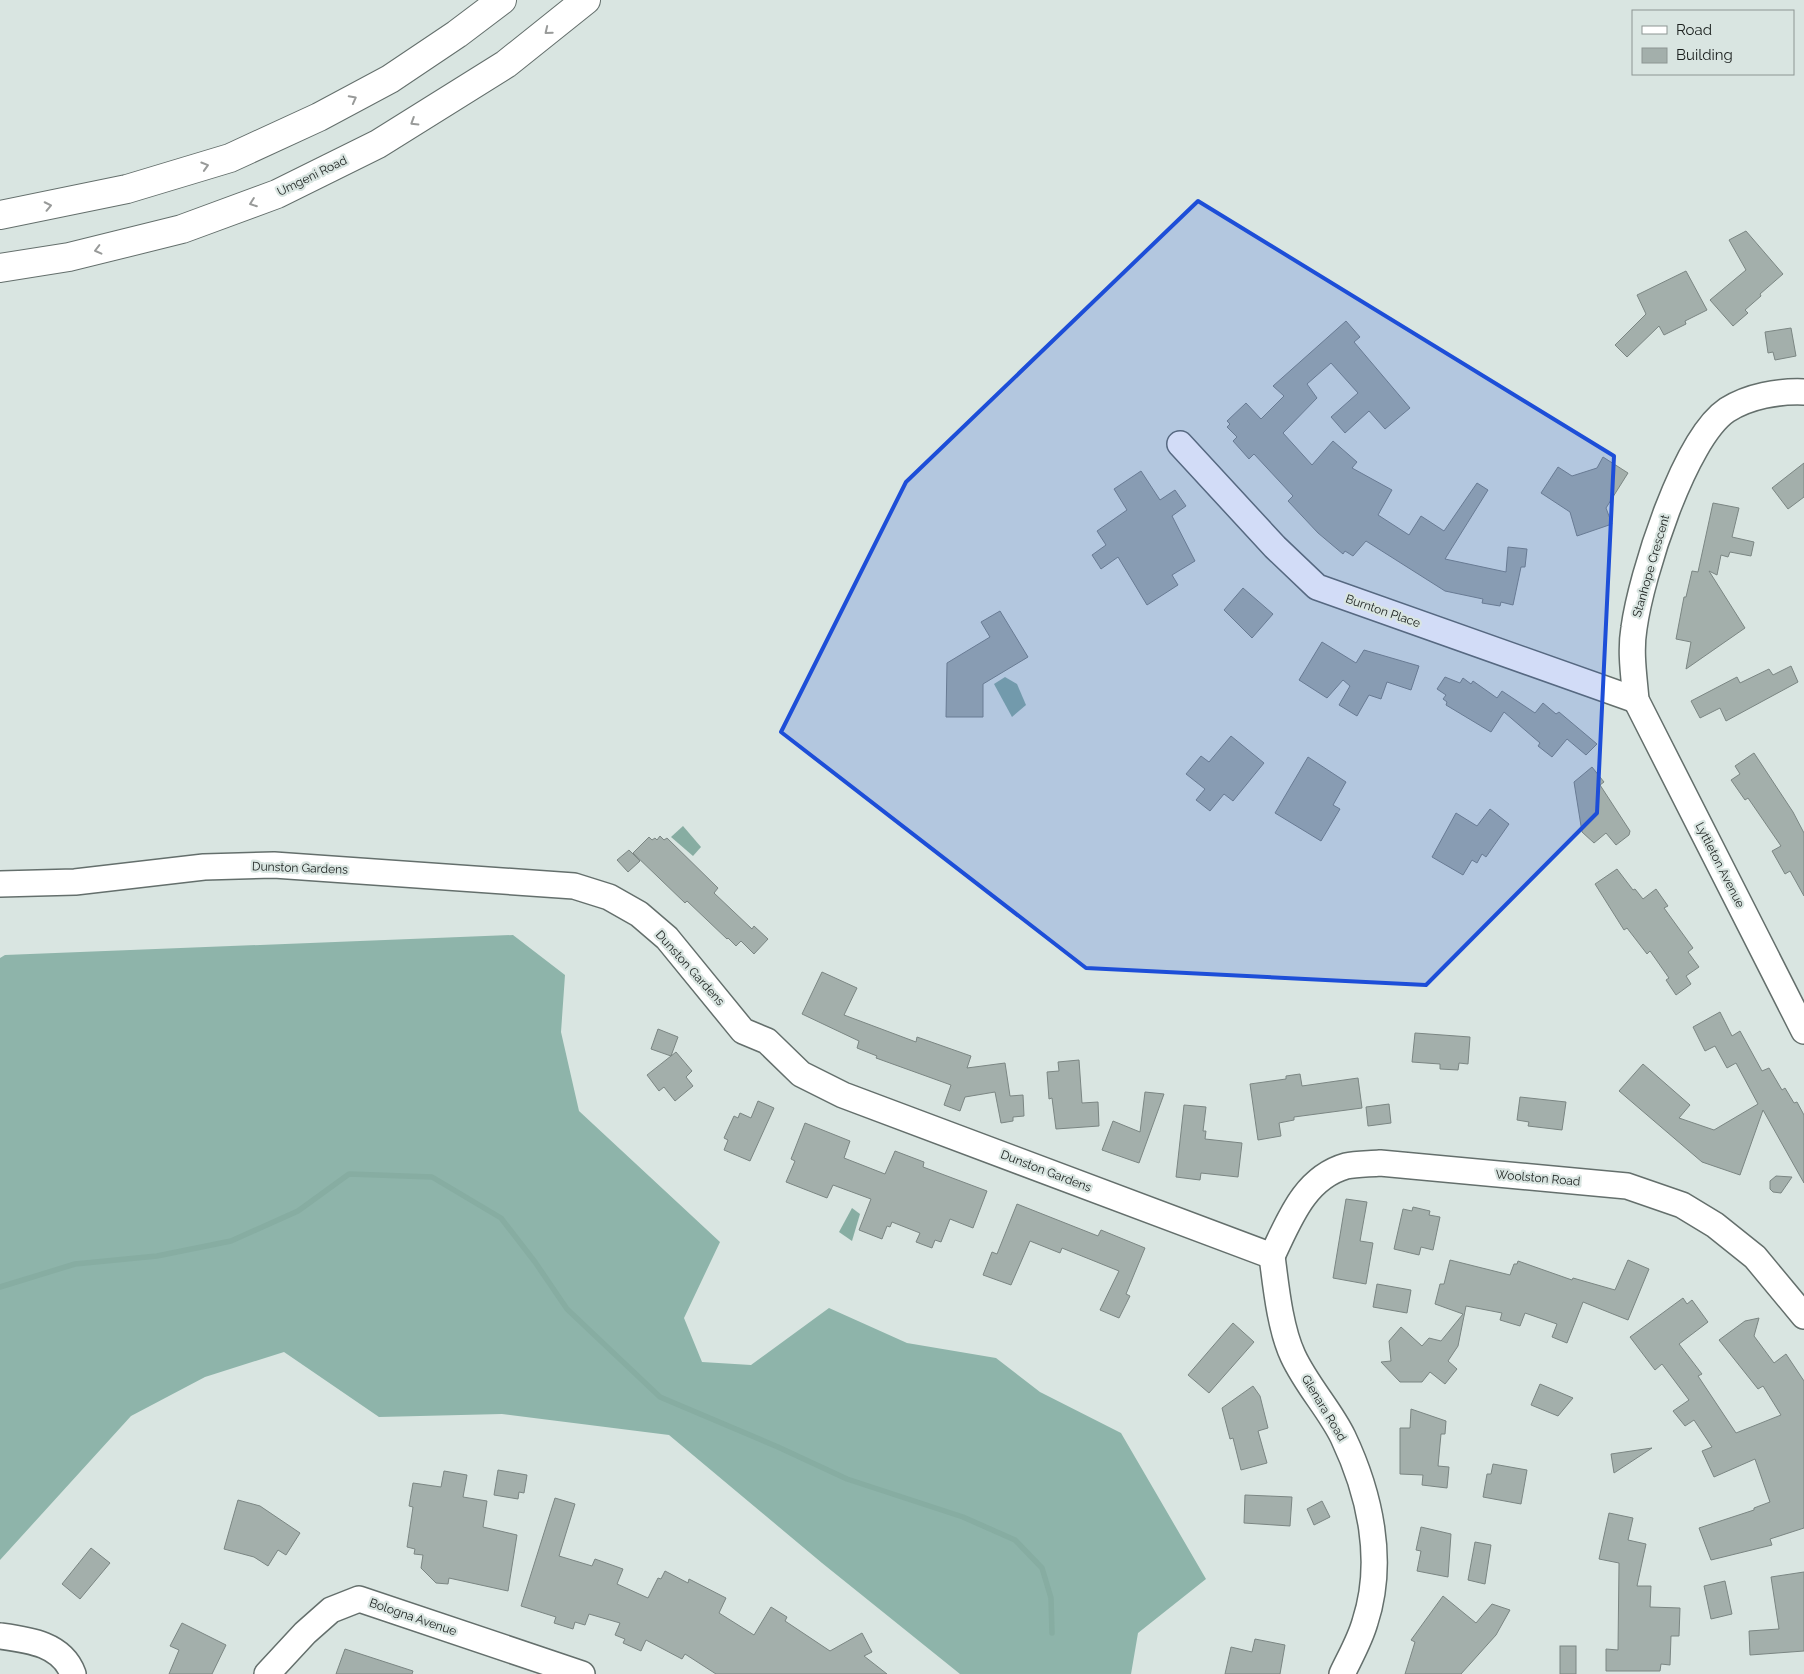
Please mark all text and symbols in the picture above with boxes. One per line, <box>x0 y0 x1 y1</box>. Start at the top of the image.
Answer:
legend <box>1632 10 1794 75</box>
text: Road <box>1676 21 1712 39</box>
one-way arrow <box>545 25 554 33</box>
text: Building <box>1676 46 1733 64</box>
one-way arrow <box>348 95 357 105</box>
one-way arrow <box>410 115 419 125</box>
street label: Umgeni Road <box>275 153 349 199</box>
one-way arrow <box>201 161 209 171</box>
one-way arrow <box>250 197 258 207</box>
one-way arrow <box>43 201 52 212</box>
one-way arrow <box>94 244 103 255</box>
street label: Stanhope Crescent <box>1630 513 1672 619</box>
street label: Burnton Place <box>1344 592 1422 630</box>
street label: Lyttleton Avenue <box>1692 820 1748 910</box>
street label: Dunston Gardens <box>252 859 348 877</box>
street label: Dunston Gardens <box>653 928 727 1009</box>
street label: Dunston Gardens <box>999 1147 1094 1195</box>
street label: Woolston Road <box>1495 1167 1581 1189</box>
street label: Glenara Road <box>1299 1372 1349 1444</box>
street label: Bologna Avenue <box>368 1596 458 1638</box>

